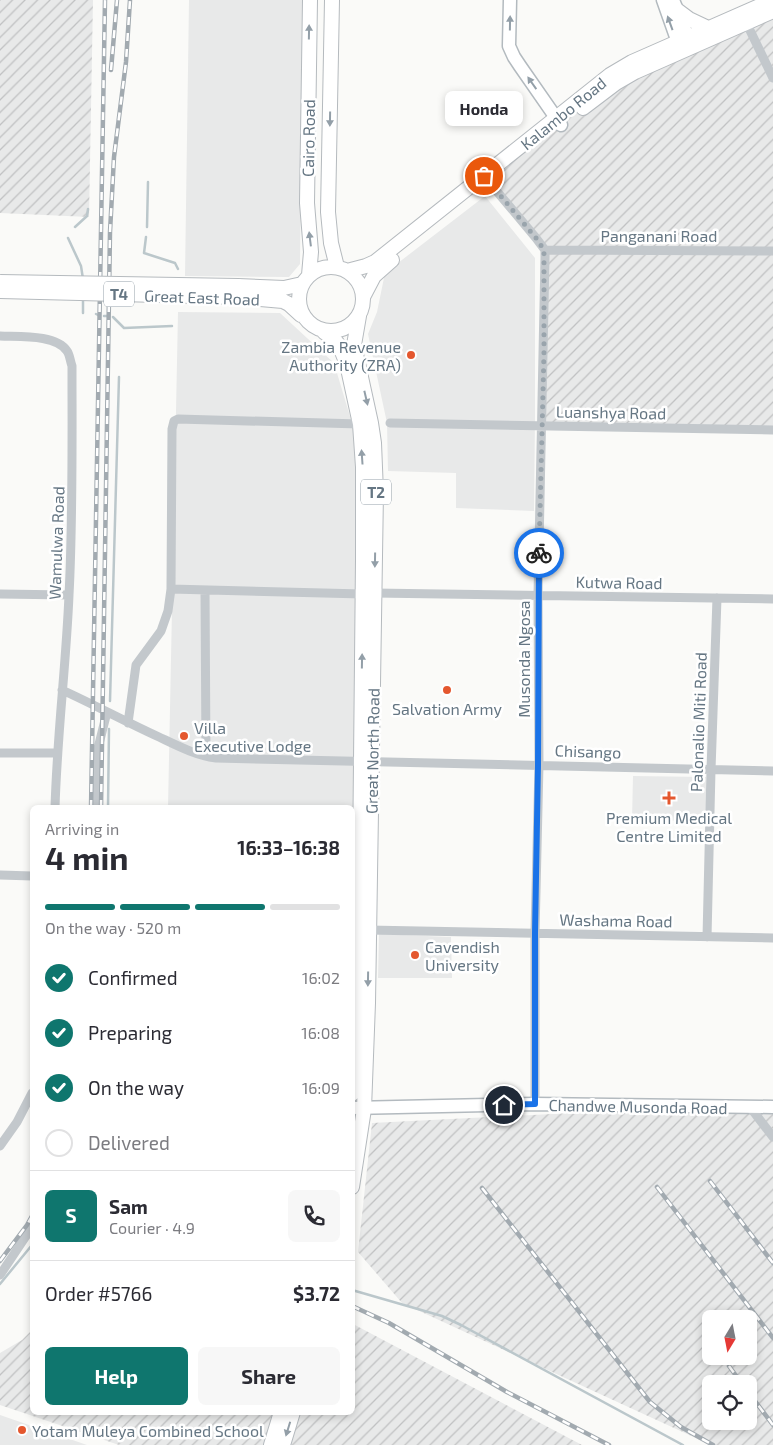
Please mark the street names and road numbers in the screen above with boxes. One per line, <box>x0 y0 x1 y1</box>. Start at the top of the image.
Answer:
street label: Kalambo Road <box>516 73 610 153</box>
street label: Cairo Road <box>298 99 318 177</box>
street label: Panganani Road <box>601 226 717 245</box>
road number: T4 <box>104 282 134 306</box>
street label: Great East Road <box>144 285 260 309</box>
street label: Luanshya Road <box>556 402 666 422</box>
road number: T2 <box>361 480 391 504</box>
street label: Wamulwa Road <box>45 486 67 600</box>
street label: Kutwa Road <box>575 572 663 592</box>
street label: Musonda Ngosa <box>514 600 533 718</box>
street label: Palonalio Miti Road <box>686 652 710 792</box>
street label: Great North Road <box>361 688 383 814</box>
street label: Chisango <box>554 740 622 762</box>
street label: Washama Road <box>559 910 673 930</box>
street label: Chandwe Musonda Road <box>548 1095 728 1117</box>

